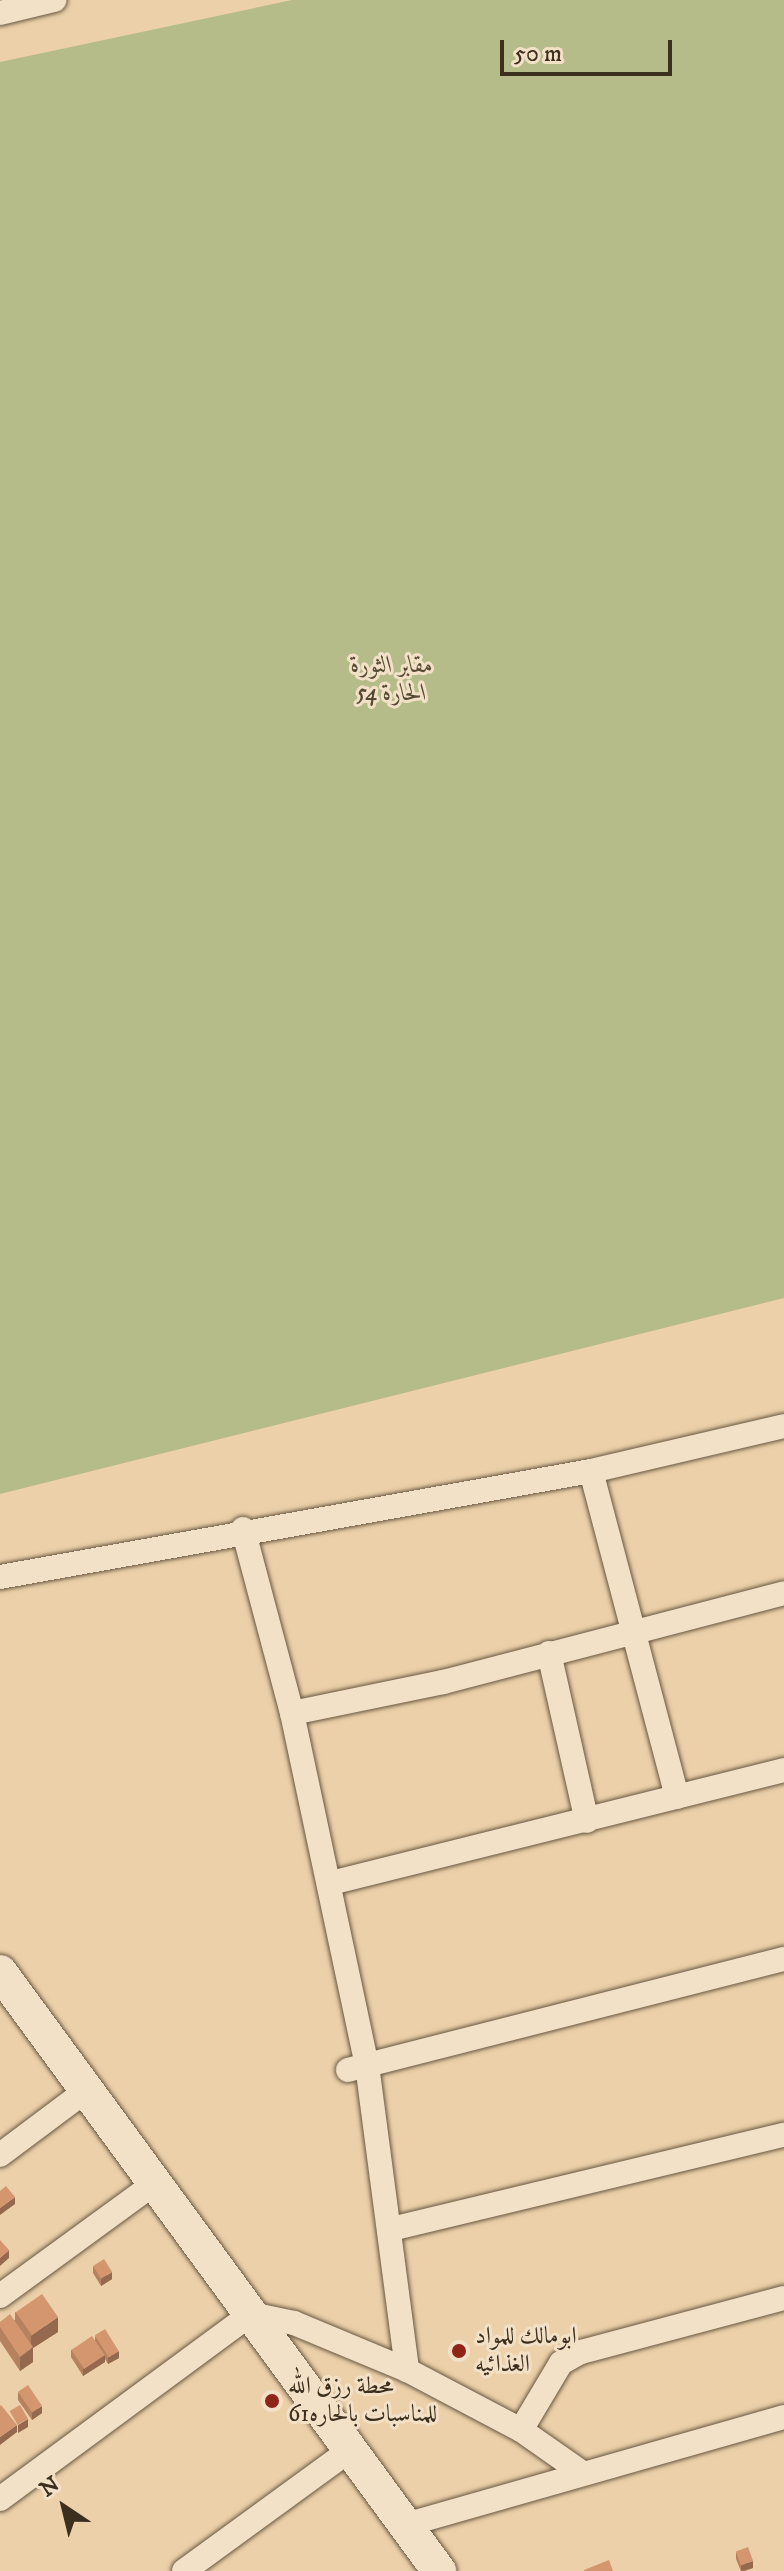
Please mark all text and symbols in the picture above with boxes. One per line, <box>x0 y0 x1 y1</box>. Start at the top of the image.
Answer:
scale bar <box>504 24 676 74</box>
text: 50 m <box>514 39 562 69</box>
park label: مقابر الثورة الحارة 54 <box>351 652 433 708</box>
place label: ابومالك للمواد الغذائيه <box>475 2323 577 2379</box>
marker: ابومالك للمواد الغذائيه <box>450 2342 468 2360</box>
place label: محطة رزق الله للمناسبات بالحاره61 <box>288 2373 437 2429</box>
marker: محطة رزق الله للمناسبات بالحاره61 <box>263 2392 281 2410</box>
north arrow <box>24 2467 104 2547</box>
text: N <box>35 2471 65 2503</box>

